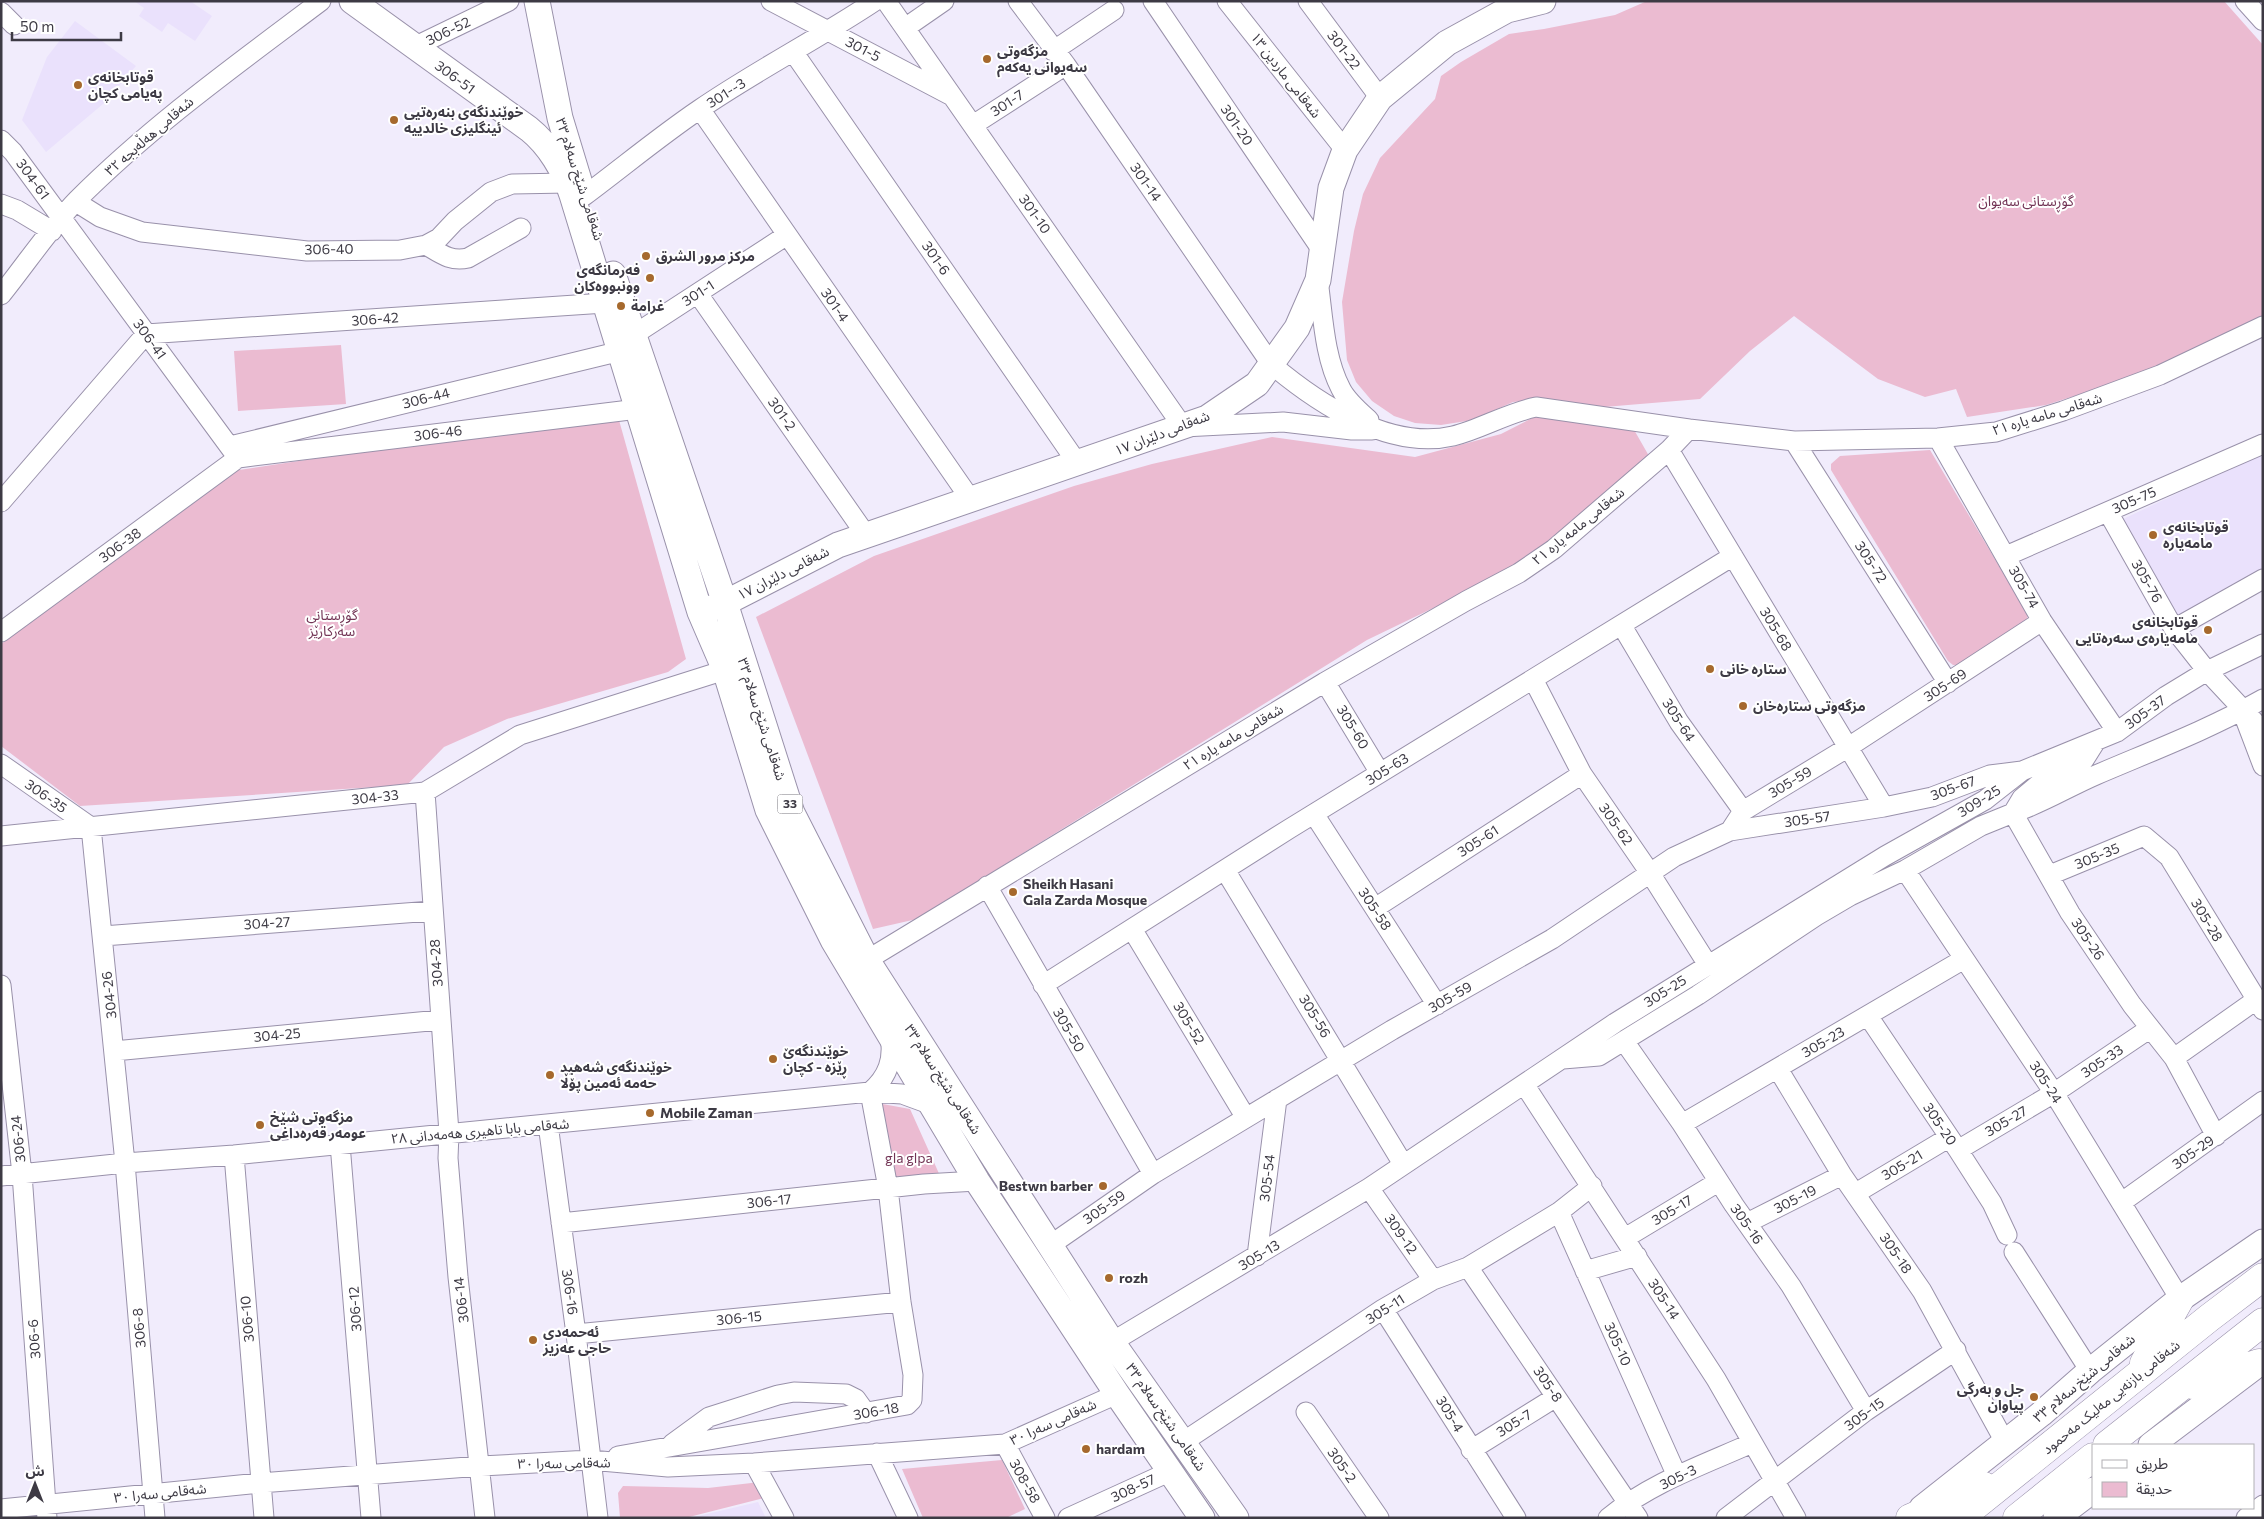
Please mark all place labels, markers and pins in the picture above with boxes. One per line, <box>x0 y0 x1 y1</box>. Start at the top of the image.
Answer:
place label: مزگەوتی سەیوانی یەکەم <box>997 42 1087 78</box>
marker: مزگەوتی سەیوانی یەکەم <box>981 53 993 65</box>
place label: قوتابخانەی پەیامی کچان <box>88 68 163 103</box>
marker: قوتابخانەی پەیامی کچان <box>72 79 84 91</box>
place label: خوێندنگەی بنەڕەتیی ئینگلیزی خالدییە <box>404 103 524 137</box>
marker: خوێندنگەی بنەڕەتیی ئینگلیزی خالدییە <box>388 114 400 126</box>
place label: مرکز مرور الشرق <box>656 247 755 265</box>
marker: مرکز مرور الشرق <box>640 250 652 262</box>
place label: فەرمانگەی وونبووەکان <box>574 261 640 294</box>
marker: فەرمانگەی وونبووەکان <box>644 272 656 284</box>
place label: غرامة <box>631 297 665 315</box>
marker: غرامة <box>615 300 627 312</box>
place label: قوتابخانەی مامەیارە <box>2163 518 2229 552</box>
marker: قوتابخانەی مامەیارە <box>2147 529 2159 541</box>
place label: قوتابخانەی مامەیارەی سەرەتایی <box>2076 613 2198 647</box>
marker: قوتابخانەی مامەیارەی سەرەتایی <box>2202 624 2214 636</box>
place label: ستاره خانی <box>1720 660 1787 678</box>
marker: ستاره خانی <box>1704 663 1716 675</box>
place label: مزگەوتی ستارەخان <box>1753 697 1866 715</box>
marker: مزگەوتی ستارەخان <box>1737 700 1749 712</box>
place label: Sheikh Hasani Gala Zarda Mosque <box>1023 875 1147 908</box>
marker: Sheikh Hasani Gala Zarda Mosque <box>1007 886 1019 898</box>
place label: خوێندنگەێ ڕێزە - کچان <box>783 1042 849 1079</box>
marker: خوێندنگەێ ڕێزە - کچان <box>767 1053 779 1065</box>
place label: خوێندنگەی شەهید حەمە ئەمین پۆڵا <box>560 1058 672 1093</box>
marker: خوێندنگەی شەهید حەمە ئەمین پۆڵا <box>544 1069 556 1081</box>
place label: Mobile Zaman <box>660 1104 753 1121</box>
marker: Mobile Zaman <box>644 1107 656 1119</box>
place label: مزگەوتی شێخ عومەر قەرەداغی <box>270 1108 366 1142</box>
marker: مزگەوتی شێخ عومەر قەرەداغی <box>254 1119 266 1131</box>
place label: Bestwn barber <box>999 1177 1093 1194</box>
marker: Bestwn barber <box>1097 1180 1109 1192</box>
place label: rozh <box>1119 1269 1148 1286</box>
marker: rozh <box>1103 1272 1115 1284</box>
place label: ئەحمەدی حاجی عەزیز <box>542 1323 611 1357</box>
marker: ئەحمەدی حاجی عەزیز <box>527 1334 539 1346</box>
place label: جل و بەرگی پیاوان <box>1957 1380 2024 1415</box>
marker: جل و بەرگی پیاوان <box>2028 1391 2040 1403</box>
place label: hardam <box>1096 1440 1145 1457</box>
marker: hardam <box>1080 1443 1092 1455</box>

